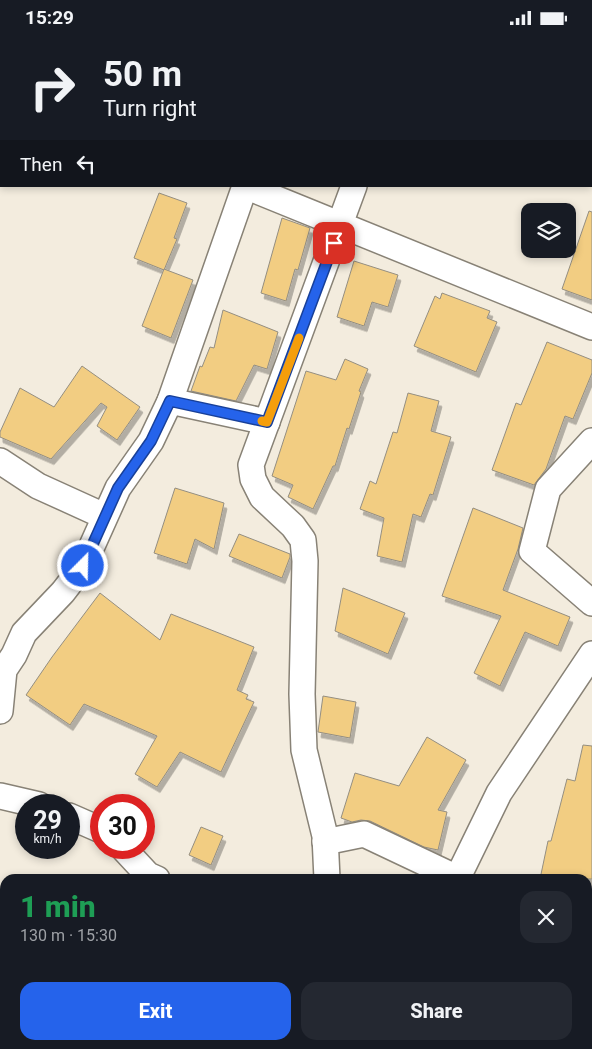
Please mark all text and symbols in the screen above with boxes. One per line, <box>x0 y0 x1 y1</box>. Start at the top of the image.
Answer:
text: 15:29 <box>25 6 74 29</box>
text: 50 m <box>103 54 182 95</box>
icon: right <box>20 55 85 120</box>
text: Turn right <box>103 96 197 121</box>
icon: left <box>72 150 100 178</box>
text: Then <box>20 153 62 176</box>
map controls <box>521 203 576 258</box>
button: layers <box>521 203 576 258</box>
pin <box>313 222 355 264</box>
icon: arrive <box>320 229 348 257</box>
position arrow <box>56 539 108 591</box>
speed limit sign: 30 <box>90 794 155 859</box>
text: 29 <box>33 806 62 835</box>
text: km/h <box>33 832 62 846</box>
text: 1 min <box>20 889 96 924</box>
button: close <box>520 891 572 943</box>
text: 130 m · 15:30 <box>20 926 117 945</box>
button: Exit <box>20 982 291 1040</box>
button: Share <box>301 982 572 1040</box>

